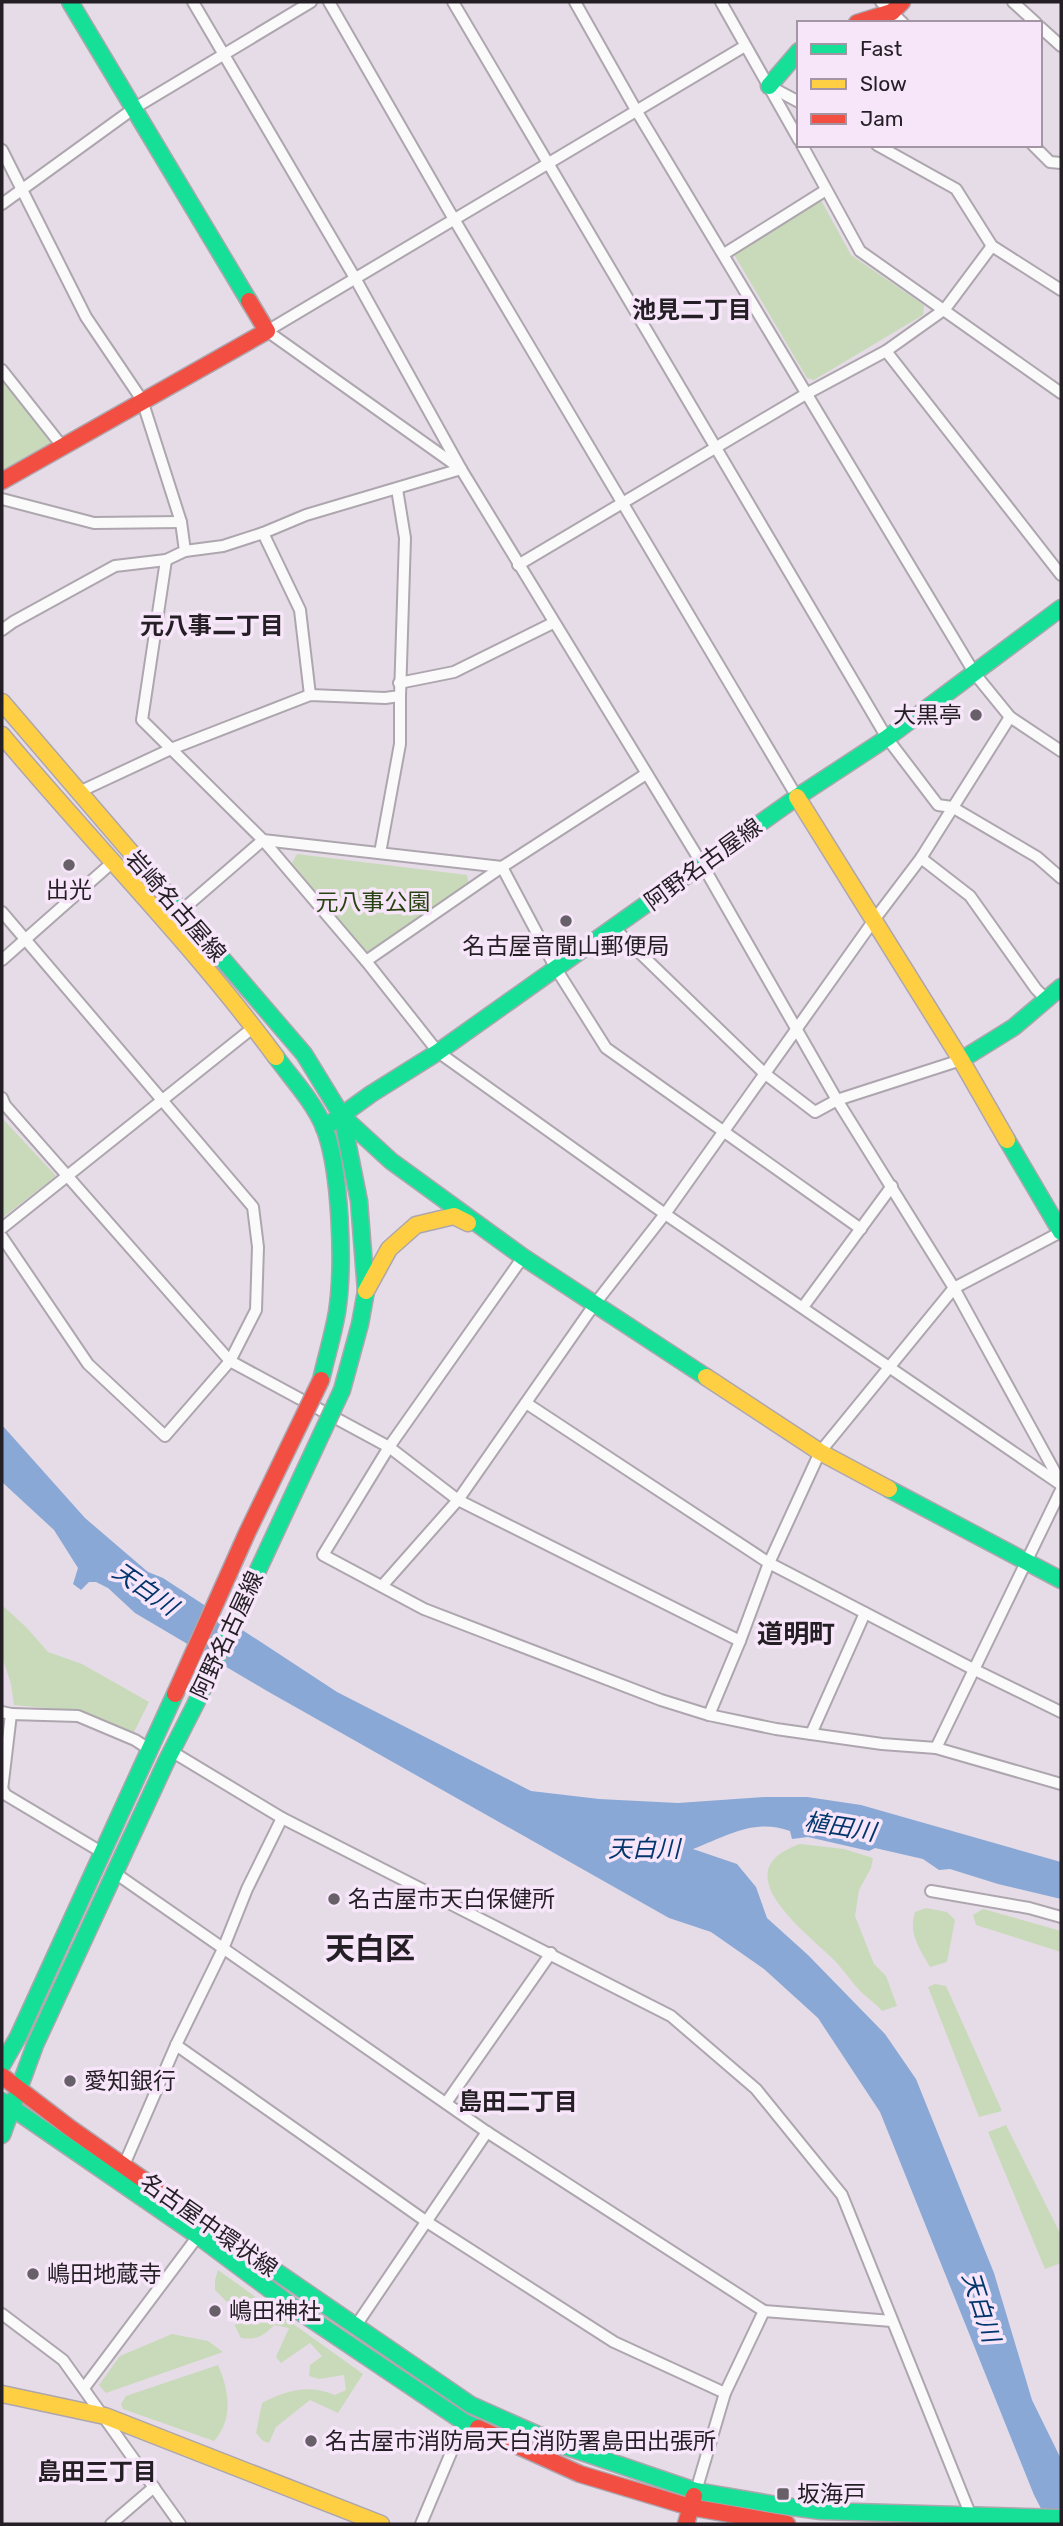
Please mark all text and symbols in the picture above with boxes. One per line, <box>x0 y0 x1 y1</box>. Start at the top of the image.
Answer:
legend <box>797 21 1042 147</box>
text: Fast <box>860 36 902 61</box>
text: Slow <box>860 71 907 96</box>
text: Jam <box>860 106 904 131</box>
district label: 池見二丁目 <box>632 296 752 324</box>
district label: 元八事二丁目 <box>140 612 284 640</box>
place label: 大黒亭 <box>893 701 962 729</box>
marker: 大黒亭 <box>968 707 984 723</box>
street label: 阿野名古屋線 <box>639 812 767 916</box>
street label: 岩崎名古屋線 <box>120 845 232 967</box>
marker: 出光 <box>61 857 77 873</box>
place label: 出光 <box>46 876 92 904</box>
park label: 元八事公園 <box>316 888 431 916</box>
marker: 名古屋音聞山郵便局 <box>558 913 574 929</box>
place label: 名古屋音聞山郵便局 <box>463 932 670 960</box>
water label: 天白川 <box>107 1557 185 1623</box>
street label: 阿野名古屋線 <box>185 1567 269 1703</box>
district label: 道明町 <box>757 1619 835 1650</box>
water label: 植田川 <box>802 1808 881 1847</box>
water label: 天白川 <box>608 1835 683 1863</box>
place label: 名古屋市天白保健所 <box>348 1885 555 1913</box>
marker: 名古屋市天白保健所 <box>326 1891 342 1907</box>
district label: 天白区 <box>325 1931 415 1967</box>
place label: 愛知銀行 <box>84 2067 176 2095</box>
marker: 愛知銀行 <box>62 2073 78 2089</box>
district label: 島田二丁目 <box>458 2088 578 2116</box>
street label: 名古屋中環状線 <box>135 2167 283 2283</box>
place label: 嶋田地蔵寺 <box>47 2260 162 2288</box>
marker: 嶋田地蔵寺 <box>25 2266 41 2282</box>
water label: 天白川 <box>957 2268 1006 2348</box>
place label: 嶋田神社 <box>229 2297 321 2325</box>
marker: 嶋田神社 <box>207 2303 223 2319</box>
place label: 名古屋市消防局天白消防署島田出張所 <box>325 2427 716 2455</box>
marker: 名古屋市消防局天白消防署島田出張所 <box>303 2433 319 2449</box>
district label: 島田三丁目 <box>37 2458 157 2486</box>
place label: 坂海戸 <box>797 2480 866 2508</box>
marker: 坂海戸 <box>775 2486 791 2502</box>

